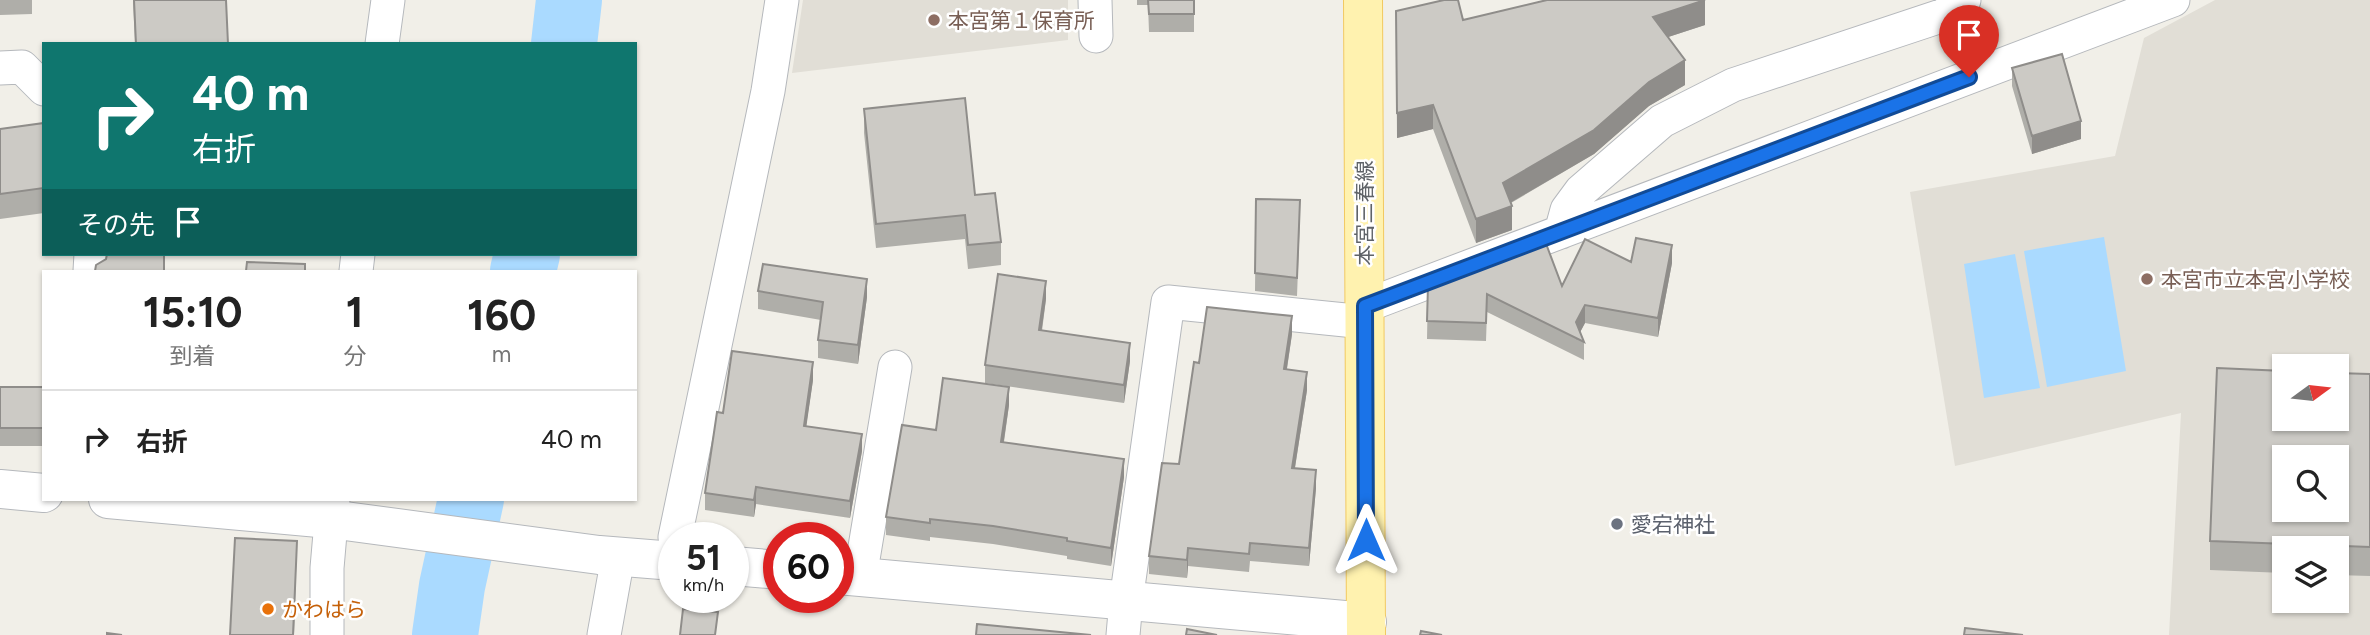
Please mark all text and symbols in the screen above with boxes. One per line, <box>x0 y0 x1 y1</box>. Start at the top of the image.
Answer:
pin <box>1939 5 1999 77</box>
place label: 本宮第１保育所 <box>948 8 1095 33</box>
marker: 本宮第１保育所 <box>926 12 942 28</box>
icon: arrive <box>1950 16 1988 54</box>
text: 40 m <box>192 63 309 122</box>
icon: right <box>77 70 168 161</box>
text: 右折 <box>192 130 256 168</box>
street label: 本宮三春線 <box>1352 161 1377 266</box>
icon: arrive <box>169 203 207 241</box>
text: その先 <box>77 209 155 241</box>
place label: 本宮市立本宮小学校 <box>2161 267 2350 292</box>
marker: 本宮市立本宮小学校 <box>2139 271 2155 287</box>
text: 15:10 <box>143 287 242 338</box>
text: 1 <box>346 287 364 338</box>
text: 160 <box>467 290 536 341</box>
text: m <box>492 340 511 368</box>
text: 到着 <box>170 342 216 370</box>
text: 分 <box>343 342 366 370</box>
north arrow <box>2272 354 2348 430</box>
map controls <box>2272 354 2349 613</box>
icon: right <box>77 420 115 458</box>
text: 40 m <box>541 423 602 455</box>
text: 右折 <box>136 426 188 458</box>
button: search <box>2272 445 2349 522</box>
position arrow <box>1329 503 1403 577</box>
place label: 愛宕神社 <box>1631 512 1715 537</box>
marker: 愛宕神社 <box>1609 516 1625 532</box>
speed limit sign: 60 <box>763 522 854 613</box>
button: layers <box>2272 536 2349 613</box>
text: 51 <box>686 537 721 579</box>
text: km/h <box>683 574 724 596</box>
place label: かわはら <box>282 597 366 622</box>
marker: かわはら <box>260 601 276 617</box>

